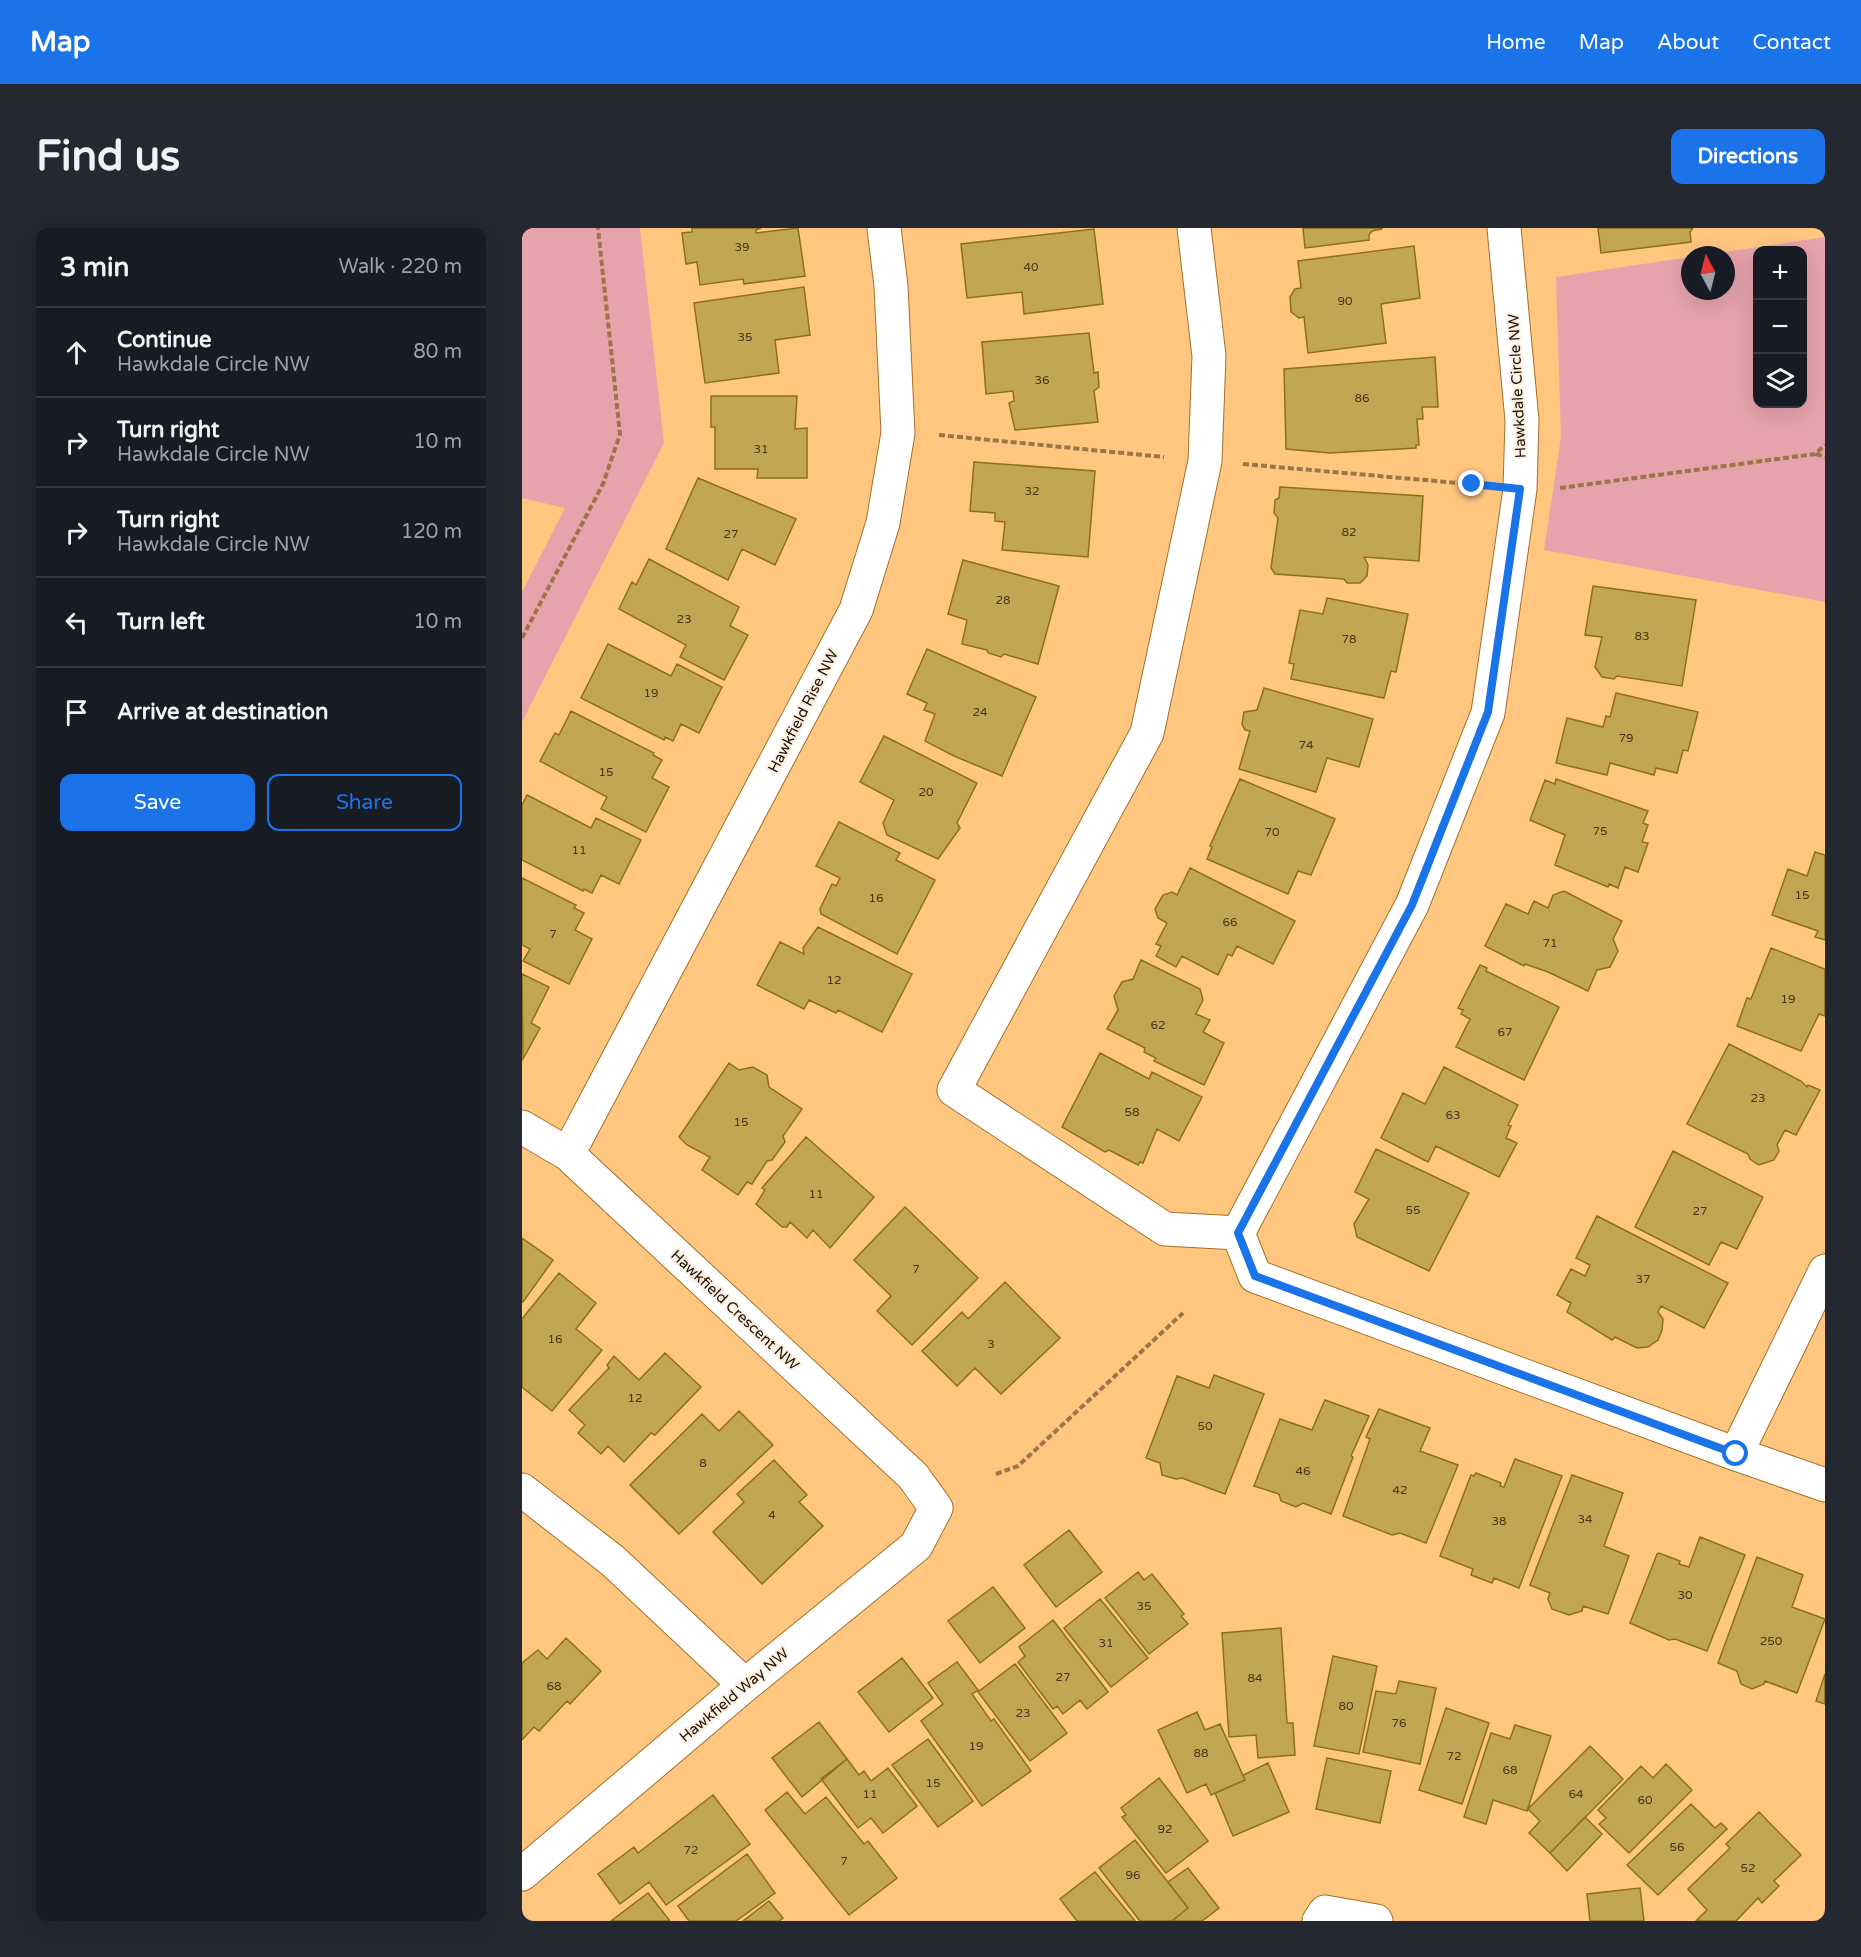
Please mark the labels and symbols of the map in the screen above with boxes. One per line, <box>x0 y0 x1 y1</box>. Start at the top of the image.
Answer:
house number: 39 <box>734 240 750 254</box>
north arrow <box>1681 246 1735 300</box>
house number: 40 <box>1023 260 1039 274</box>
house number: 90 <box>1337 294 1353 308</box>
street label: Hawkdale Circle NW <box>1504 313 1530 459</box>
house number: 35 <box>737 330 753 344</box>
house number: 36 <box>1034 373 1050 387</box>
house number: 86 <box>1354 391 1370 405</box>
house number: 31 <box>753 442 769 456</box>
route end <box>1458 470 1484 496</box>
house number: 32 <box>1024 484 1040 498</box>
house number: 82 <box>1341 525 1357 539</box>
house number: 27 <box>723 527 739 541</box>
house number: 28 <box>995 593 1011 607</box>
house number: 23 <box>676 612 692 626</box>
house number: 83 <box>1634 629 1650 643</box>
house number: 78 <box>1341 632 1357 646</box>
street label: Hawkfield Rise NW <box>764 646 842 776</box>
house number: 19 <box>643 686 659 700</box>
house number: 24 <box>972 705 988 719</box>
house number: 79 <box>1618 731 1634 745</box>
house number: 74 <box>1298 738 1314 752</box>
house number: 15 <box>598 765 614 779</box>
house number: 20 <box>918 785 934 799</box>
house number: 75 <box>1592 824 1608 838</box>
house number: 70 <box>1264 825 1280 839</box>
house number: 11 <box>571 843 587 857</box>
house number: 15 <box>1794 888 1810 902</box>
house number: 16 <box>868 891 884 905</box>
house number: 66 <box>1222 915 1238 929</box>
house number: 7 <box>549 927 557 941</box>
house number: 71 <box>1542 936 1558 950</box>
house number: 12 <box>826 973 842 987</box>
house number: 19 <box>1780 992 1796 1006</box>
house number: 62 <box>1150 1018 1166 1032</box>
house number: 67 <box>1497 1025 1513 1039</box>
house number: 23 <box>1750 1091 1766 1105</box>
house number: 58 <box>1124 1105 1140 1119</box>
house number: 63 <box>1445 1108 1461 1122</box>
house number: 15 <box>733 1115 749 1129</box>
house number: 11 <box>808 1187 824 1201</box>
house number: 55 <box>1405 1203 1421 1217</box>
house number: 27 <box>1692 1204 1708 1218</box>
street label: Hawkfield Crescent NW <box>667 1246 803 1374</box>
house number: 7 <box>912 1262 920 1276</box>
house number: 37 <box>1635 1272 1651 1286</box>
house number: 16 <box>547 1332 563 1346</box>
house number: 3 <box>987 1337 995 1351</box>
house number: 12 <box>627 1391 643 1405</box>
house number: 50 <box>1197 1419 1213 1433</box>
route start <box>1722 1440 1748 1466</box>
house number: 8 <box>699 1456 707 1470</box>
house number: 46 <box>1295 1464 1311 1478</box>
house number: 42 <box>1392 1483 1408 1497</box>
house number: 4 <box>768 1508 776 1522</box>
house number: 34 <box>1577 1512 1593 1526</box>
house number: 38 <box>1491 1514 1507 1528</box>
house number: 30 <box>1677 1588 1693 1602</box>
house number: 35 <box>1136 1599 1152 1613</box>
house number: 250 <box>1760 1634 1783 1648</box>
house number: 31 <box>1098 1636 1114 1650</box>
street label: Hawkfield Way NW <box>676 1644 792 1746</box>
house number: 27 <box>1055 1670 1071 1684</box>
house number: 84 <box>1247 1671 1263 1685</box>
house number: 68 <box>546 1679 562 1693</box>
house number: 80 <box>1338 1699 1354 1713</box>
house number: 23 <box>1015 1706 1031 1720</box>
house number: 76 <box>1391 1716 1407 1730</box>
house number: 19 <box>968 1739 984 1753</box>
house number: 88 <box>1193 1746 1209 1760</box>
house number: 72 <box>1446 1749 1462 1763</box>
house number: 68 <box>1502 1763 1518 1777</box>
house number: 15 <box>925 1776 941 1790</box>
house number: 11 <box>862 1787 878 1801</box>
house number: 64 <box>1568 1787 1584 1801</box>
house number: 60 <box>1637 1793 1653 1807</box>
house number: 92 <box>1157 1822 1173 1836</box>
house number: 56 <box>1669 1840 1685 1854</box>
house number: 72 <box>683 1843 699 1857</box>
house number: 7 <box>840 1854 848 1868</box>
house number: 52 <box>1740 1861 1756 1875</box>
house number: 96 <box>1125 1868 1141 1882</box>

